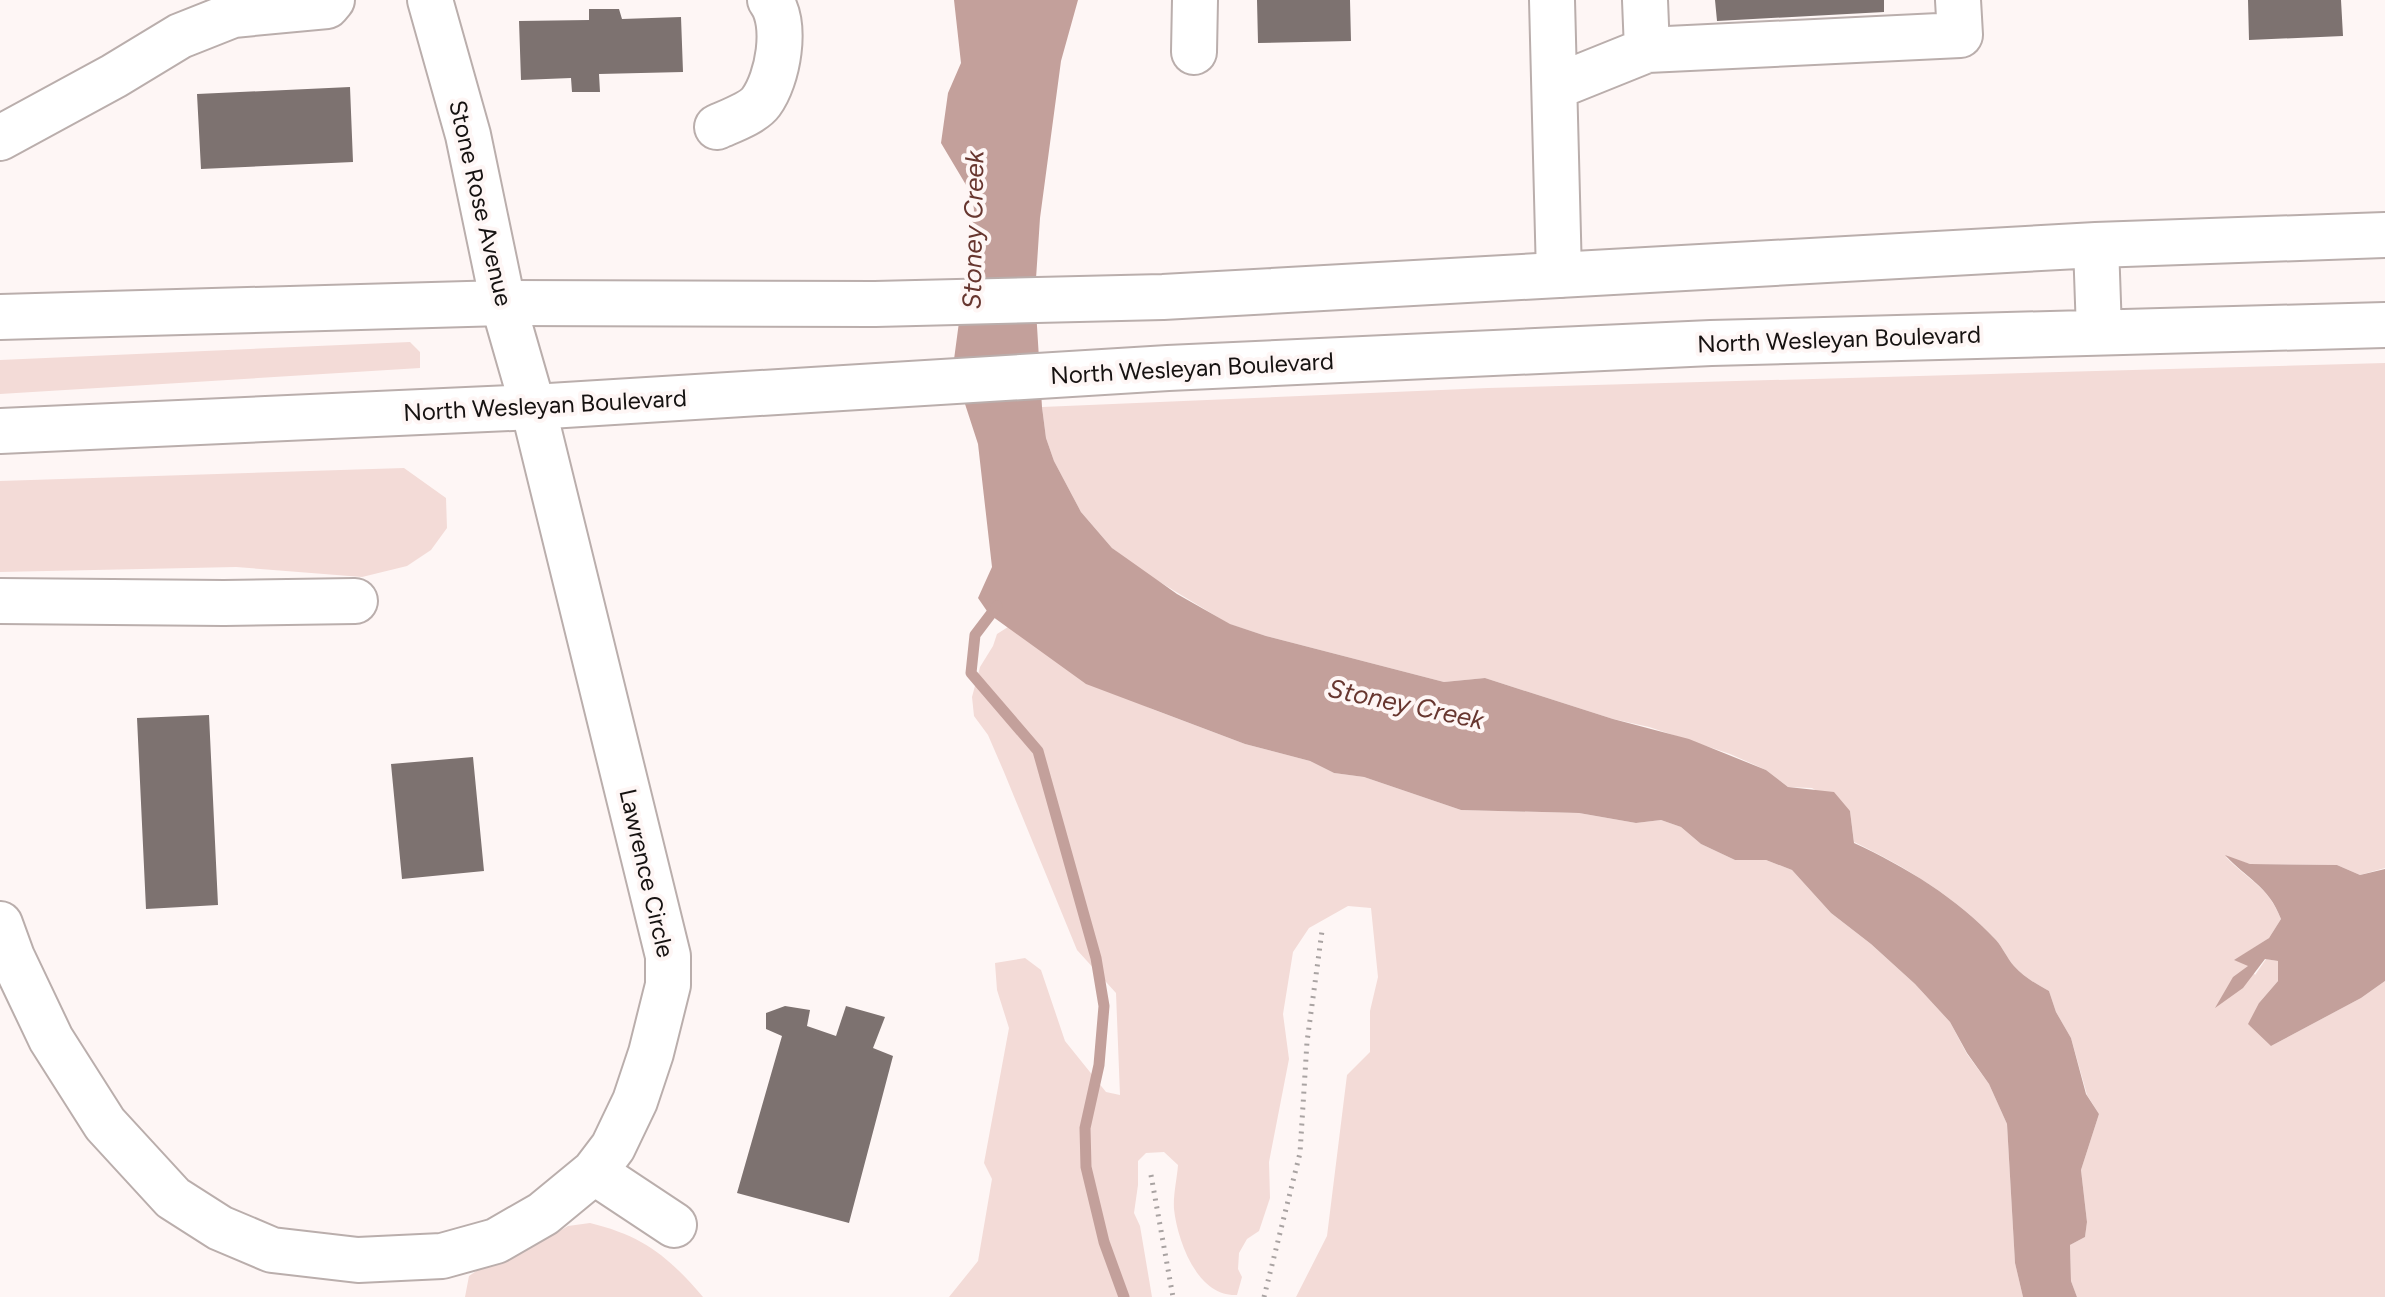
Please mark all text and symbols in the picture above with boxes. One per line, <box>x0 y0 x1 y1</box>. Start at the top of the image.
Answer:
street label: Stone Rose Avenue <box>443 97 519 309</box>
water label: Stoney Creek <box>956 149 990 310</box>
street label: North Wesleyan Boulevard <box>1697 320 1981 358</box>
street label: North Wesleyan Boulevard <box>1049 346 1335 390</box>
street label: North Wesleyan Boulevard <box>402 383 688 427</box>
water label: Stoney Creek <box>1325 672 1488 736</box>
street label: Lawrence Circle <box>613 786 681 960</box>

